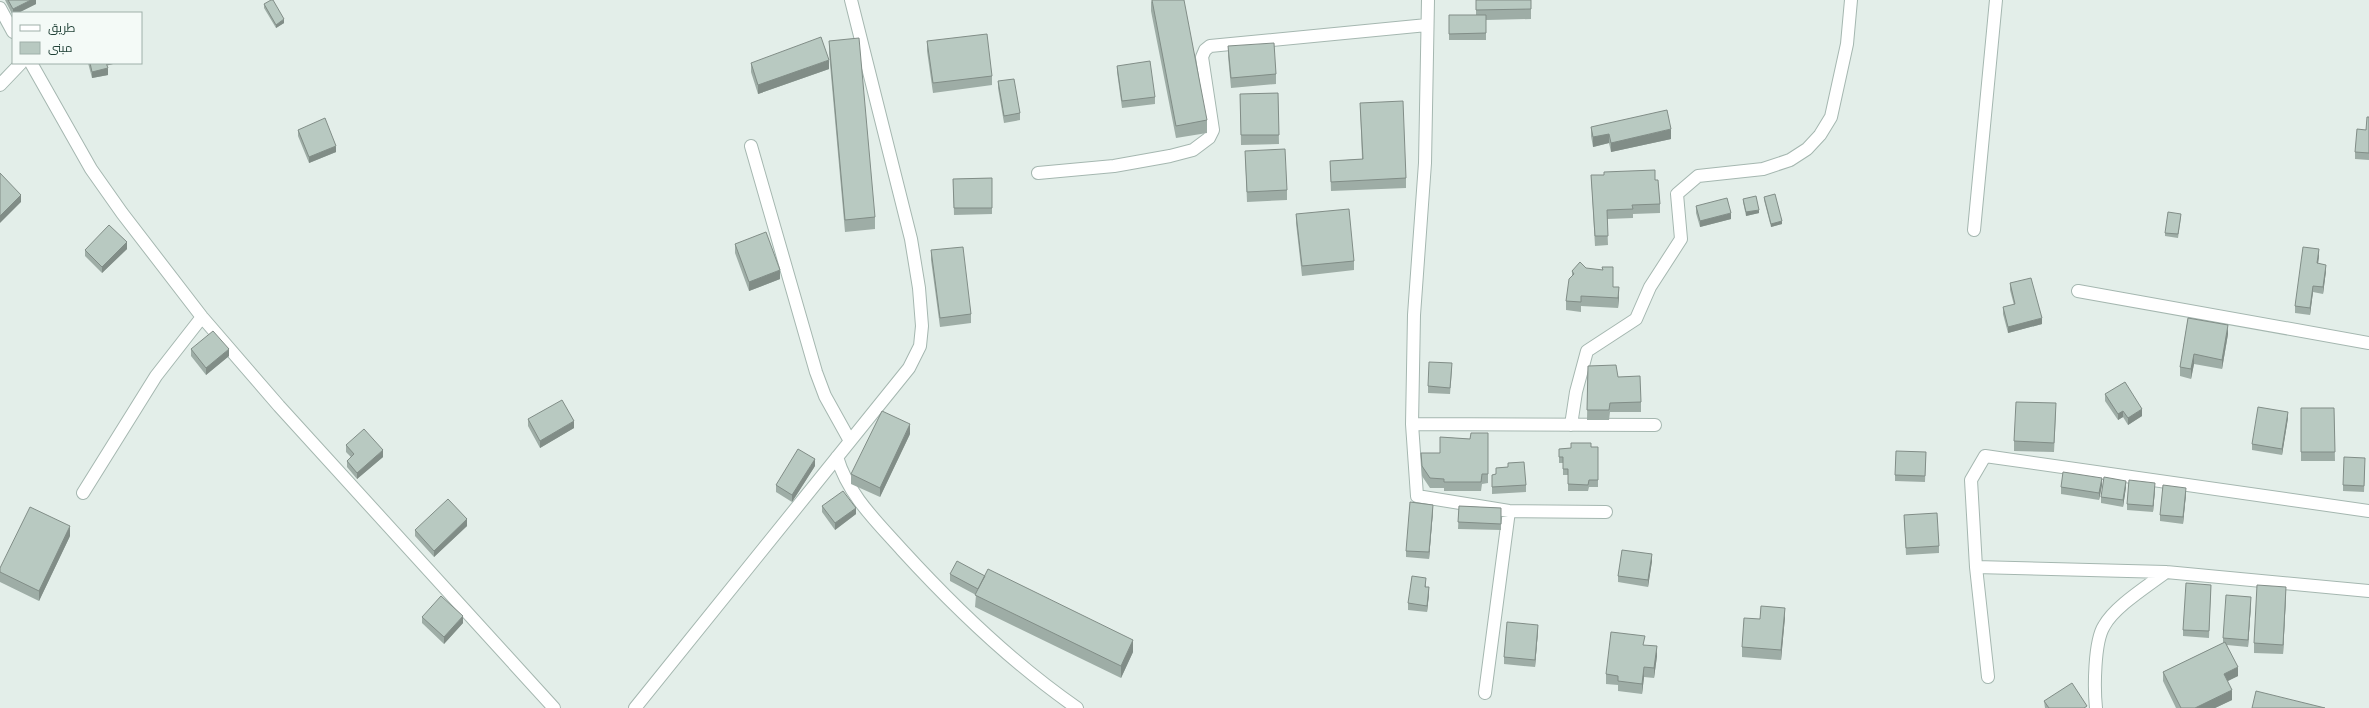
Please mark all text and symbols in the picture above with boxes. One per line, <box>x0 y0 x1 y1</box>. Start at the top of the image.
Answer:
legend <box>12 12 142 64</box>
text: طريق <box>48 21 76 37</box>
text: مبنى <box>48 41 73 57</box>

